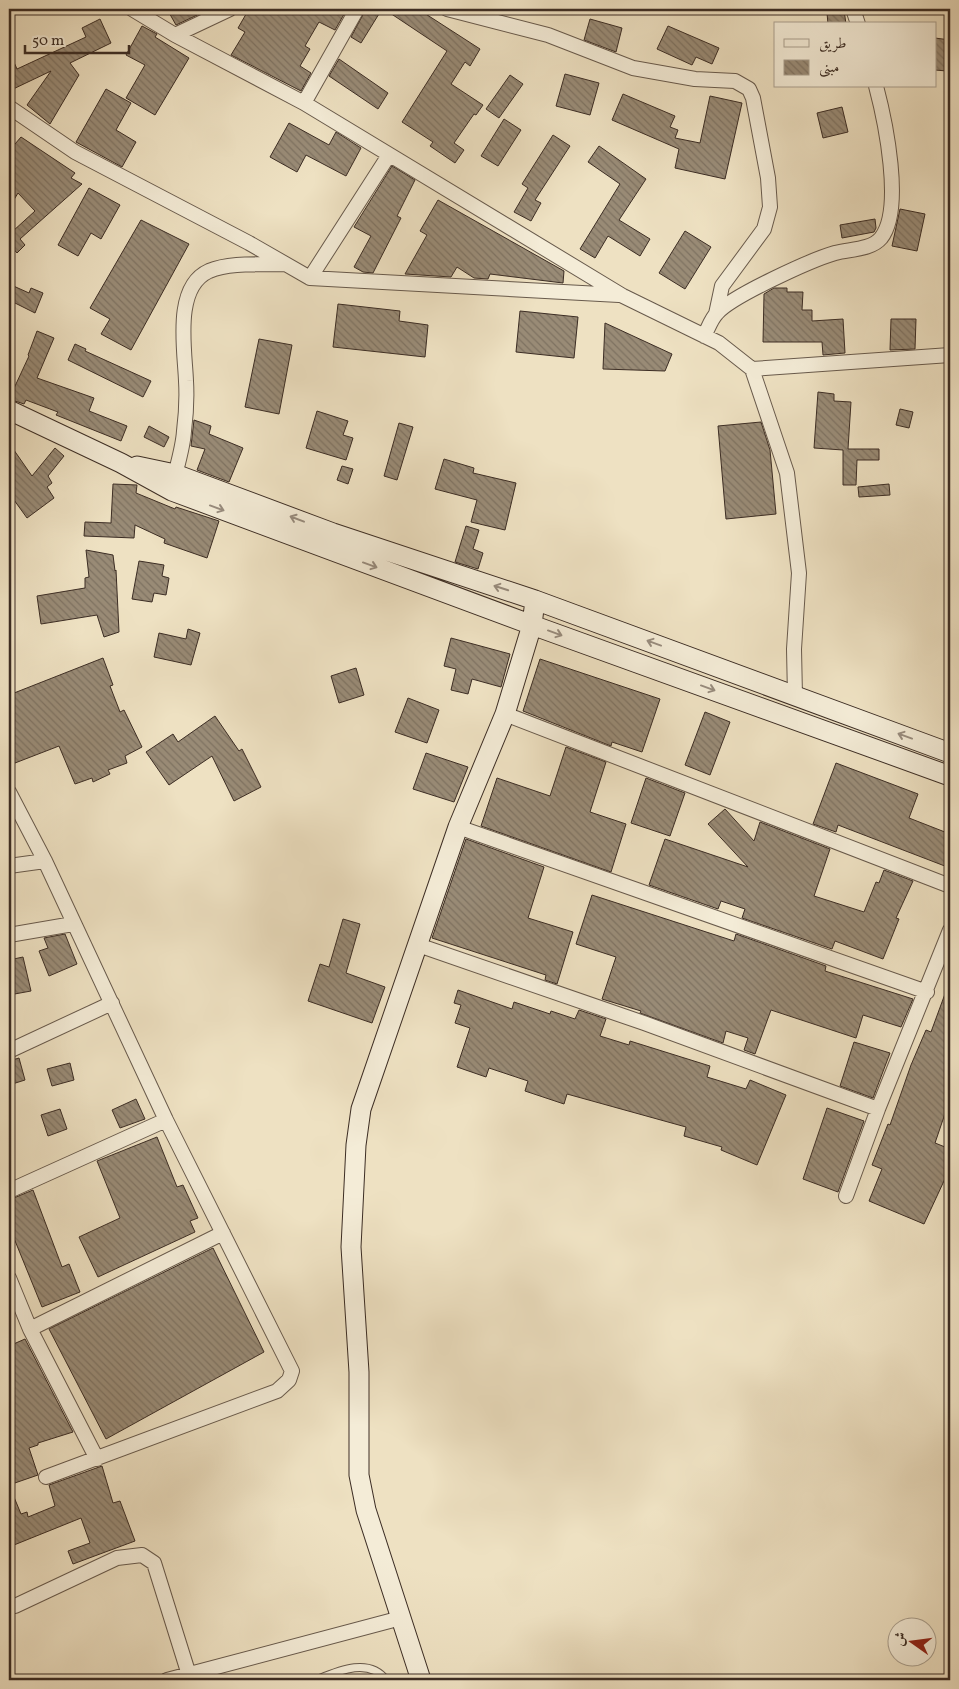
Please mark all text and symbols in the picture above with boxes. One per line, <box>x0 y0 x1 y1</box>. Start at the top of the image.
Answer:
scale bar <box>25 22 129 54</box>
legend <box>774 22 936 88</box>
text: 50 m <box>32 31 64 52</box>
text: طريق <box>819 34 846 55</box>
text: مبنى <box>819 58 839 79</box>
one-way arrow <box>209 504 225 513</box>
one-way arrow <box>290 514 305 523</box>
one-way arrow <box>362 561 377 570</box>
one-way arrow <box>494 583 509 592</box>
one-way arrow <box>547 629 563 639</box>
one-way arrow <box>647 638 662 647</box>
one-way arrow <box>700 684 715 693</box>
one-way arrow <box>897 731 913 740</box>
north arrow <box>886 1616 936 1666</box>
text: ش <box>890 1630 912 1648</box>

